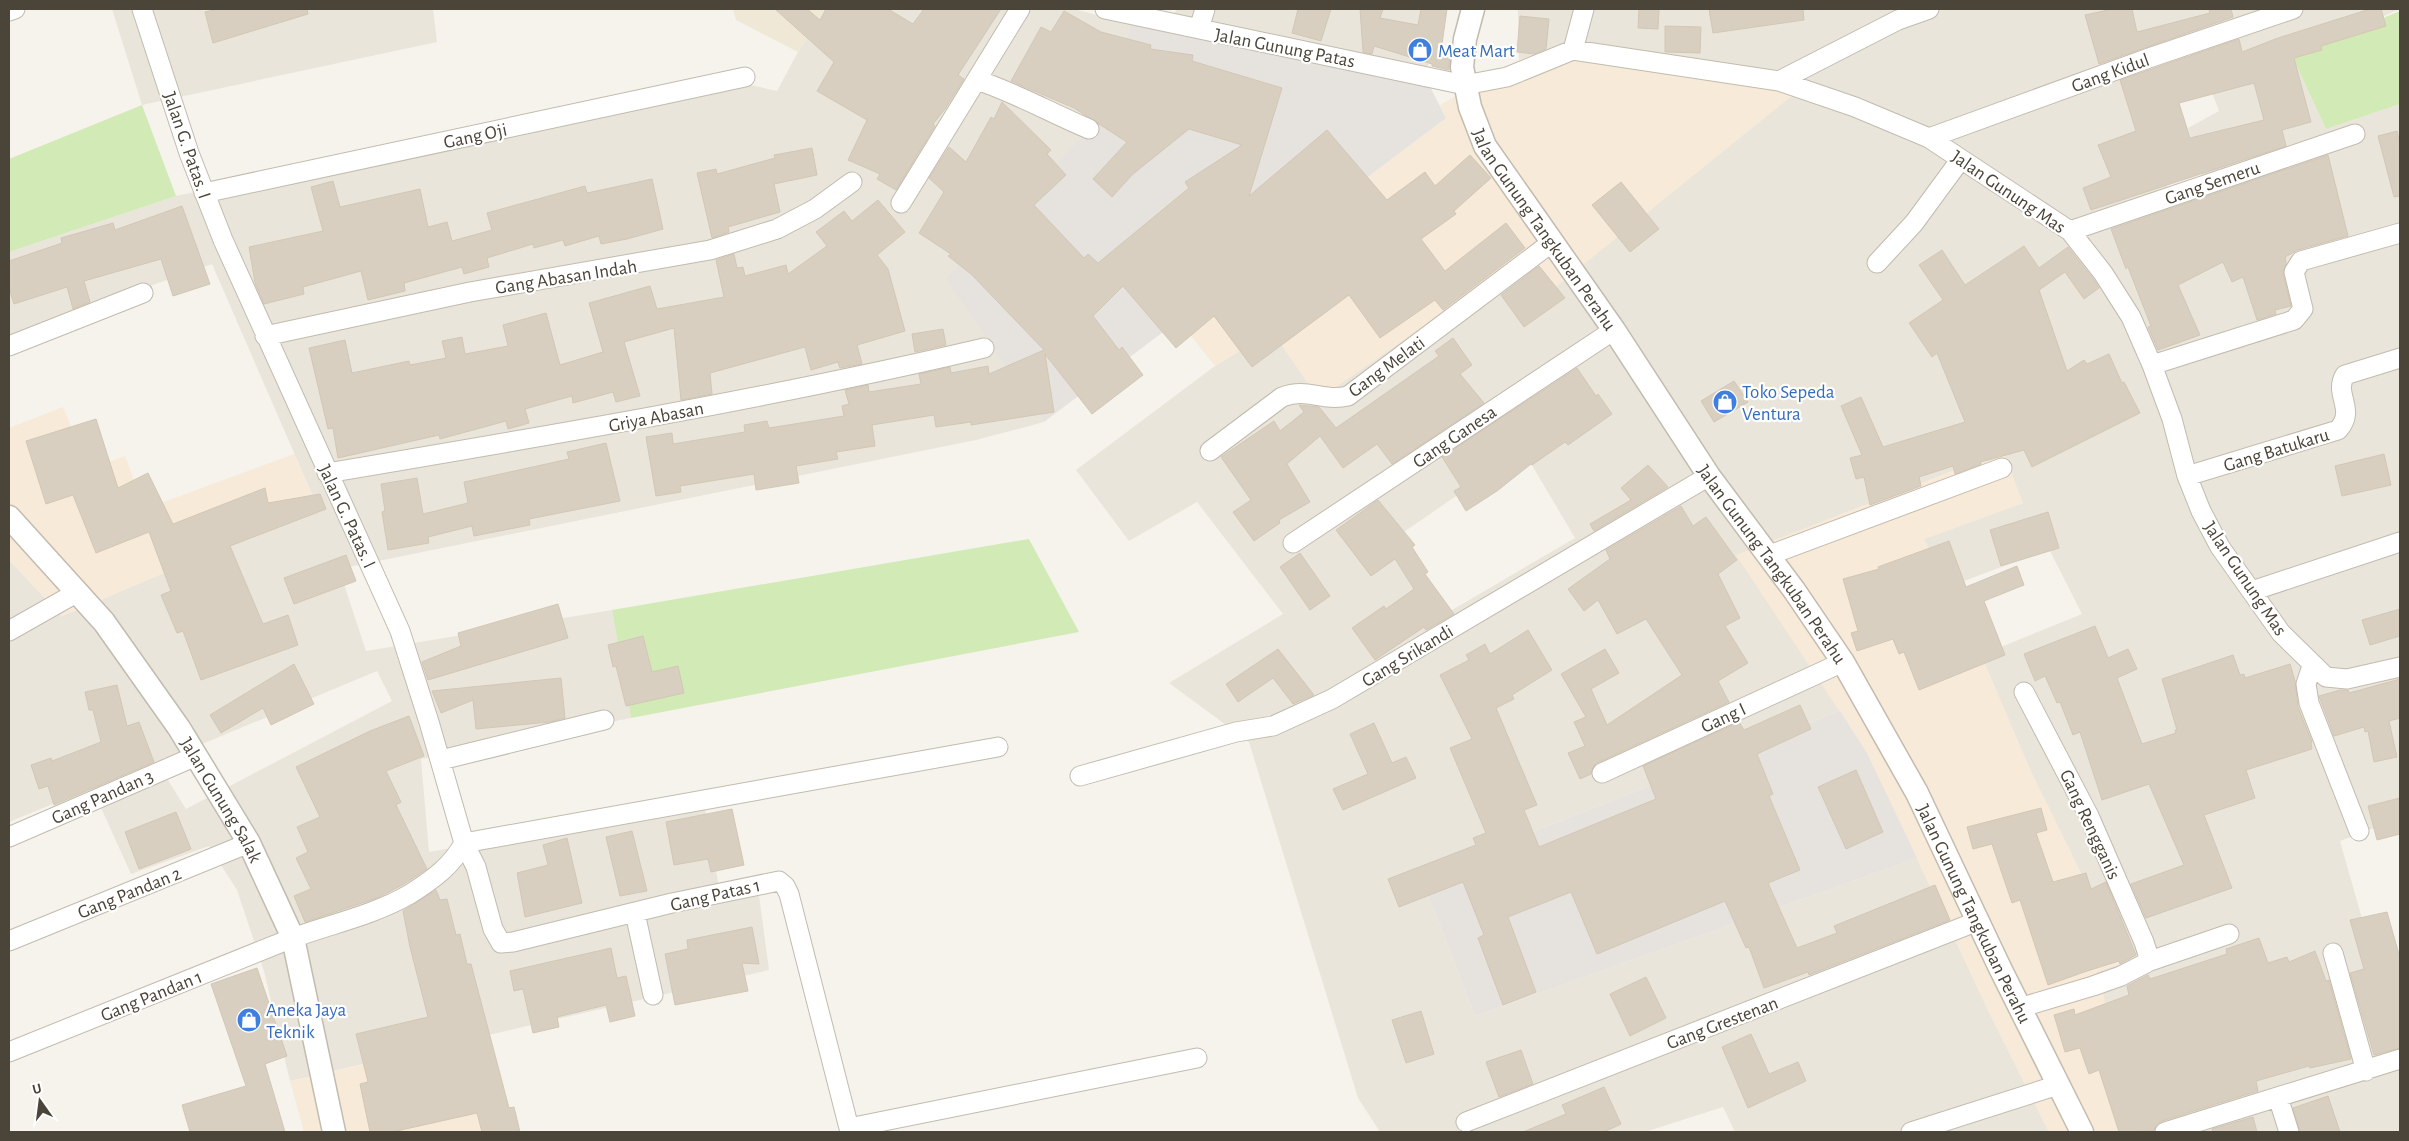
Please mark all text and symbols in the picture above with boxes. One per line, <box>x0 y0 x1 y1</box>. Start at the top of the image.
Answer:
street label: Jalan Gunung Patas <box>1213 26 1356 71</box>
shop icon: Meat Mart <box>1407 37 1433 63</box>
place label: Meat Mart <box>1438 42 1515 61</box>
street label: Gang Kidul <box>2069 51 2152 96</box>
street label: Jalan G. Patas. I <box>159 90 214 201</box>
street label: Gang Oji <box>442 120 509 152</box>
street label: Jalan Gunung Tangkuban Perahu <box>1468 126 1619 335</box>
street label: Jalan Gunung Mas <box>1948 147 2069 237</box>
street label: Gang Semeru <box>2163 158 2263 209</box>
street label: Gang Abasan Indah <box>494 257 638 298</box>
street label: Gang Melati <box>1345 333 1429 401</box>
place label: Toko Sepeda Ventura <box>1742 383 1835 424</box>
shop icon: Toko Sepeda Ventura <box>1712 389 1738 415</box>
street label: Griya Abasan <box>607 399 705 436</box>
street label: Gang Ganesa <box>1410 402 1500 472</box>
street label: Gang Batukaru <box>2221 425 2332 476</box>
street label: Jalan G. Patas. I <box>314 462 379 571</box>
street label: Jalan Gunung Tangkuban Perahu <box>1693 462 1849 668</box>
street label: Jalan Gunung Mas <box>2200 518 2290 639</box>
street label: Gang Srikandi <box>1359 622 1457 691</box>
street label: Gang I <box>1698 700 1749 737</box>
street label: Jalan Gunung Salak <box>176 734 265 866</box>
street label: Gang Pandan 3 <box>49 767 156 828</box>
street label: Gang Rengganis <box>2056 767 2123 882</box>
street label: Jalan Gunung Tangkuban Perahu <box>1913 802 2034 1027</box>
street label: Gang Pandan 2 <box>75 864 184 923</box>
street label: Gang Patas 1 <box>669 876 762 915</box>
street label: Gang Pandan 1 <box>98 967 205 1025</box>
street label: Gang Grestenan <box>1664 993 1781 1053</box>
place label: Aneka Jaya Teknik <box>266 1001 346 1042</box>
shop icon: Aneka Jaya Teknik <box>236 1007 262 1033</box>
north arrow <box>15 1076 65 1126</box>
text: U <box>31 1081 43 1097</box>

